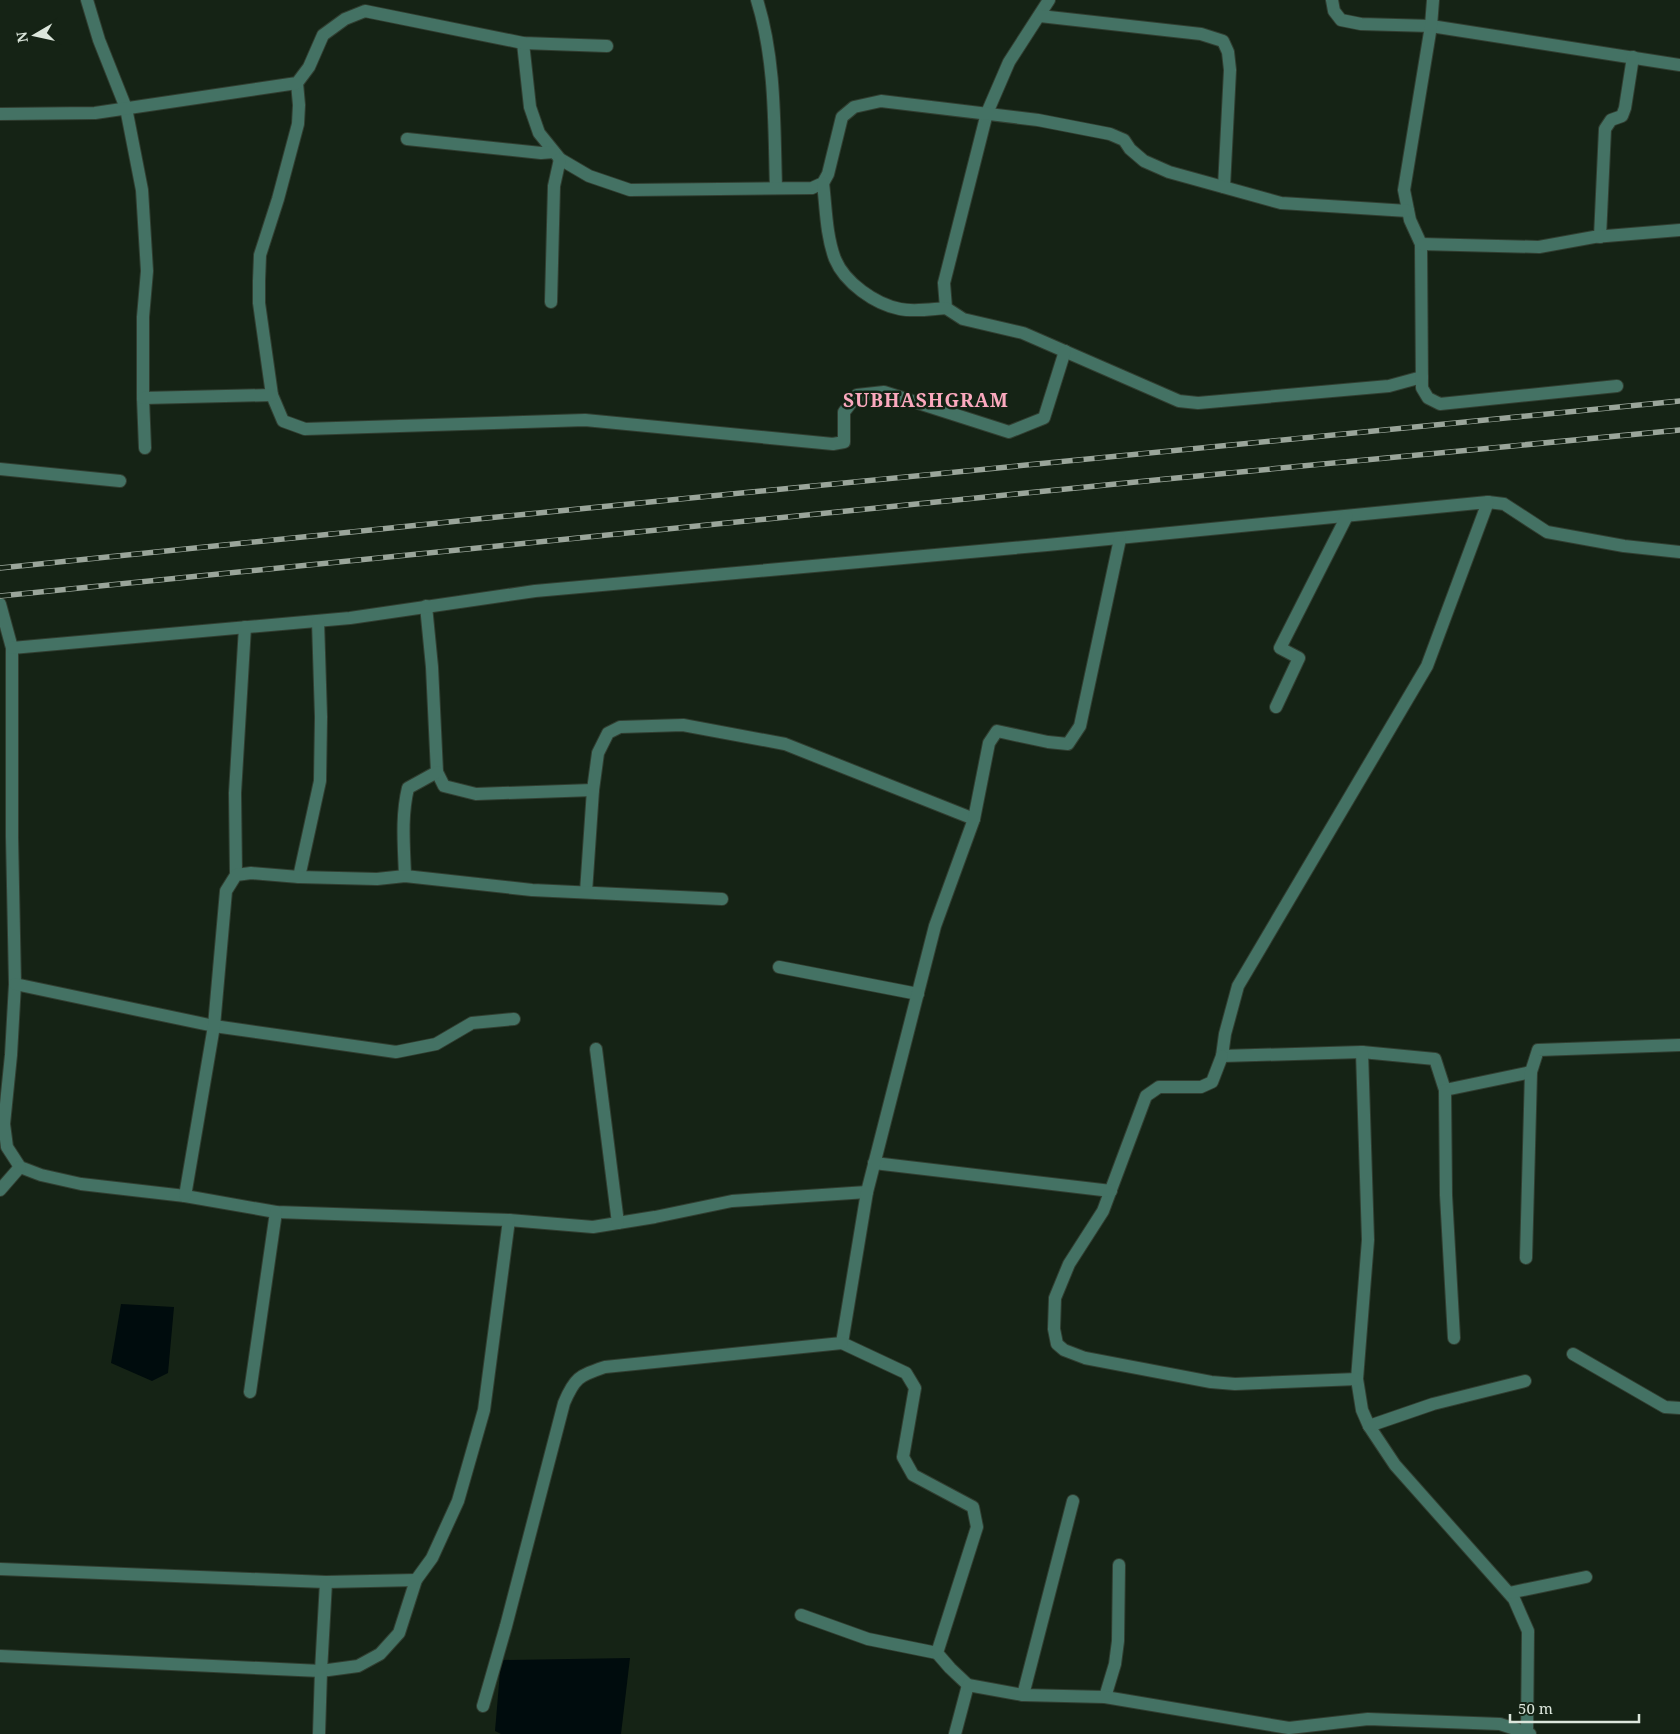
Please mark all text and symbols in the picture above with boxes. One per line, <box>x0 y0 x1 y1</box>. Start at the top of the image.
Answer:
north arrow <box>10 10 60 60</box>
text: N <box>11 30 32 44</box>
district label: SUBHASHGRAM <box>843 387 1009 413</box>
scale bar <box>1510 1692 1639 1724</box>
text: 50 m <box>1518 1698 1553 1718</box>

